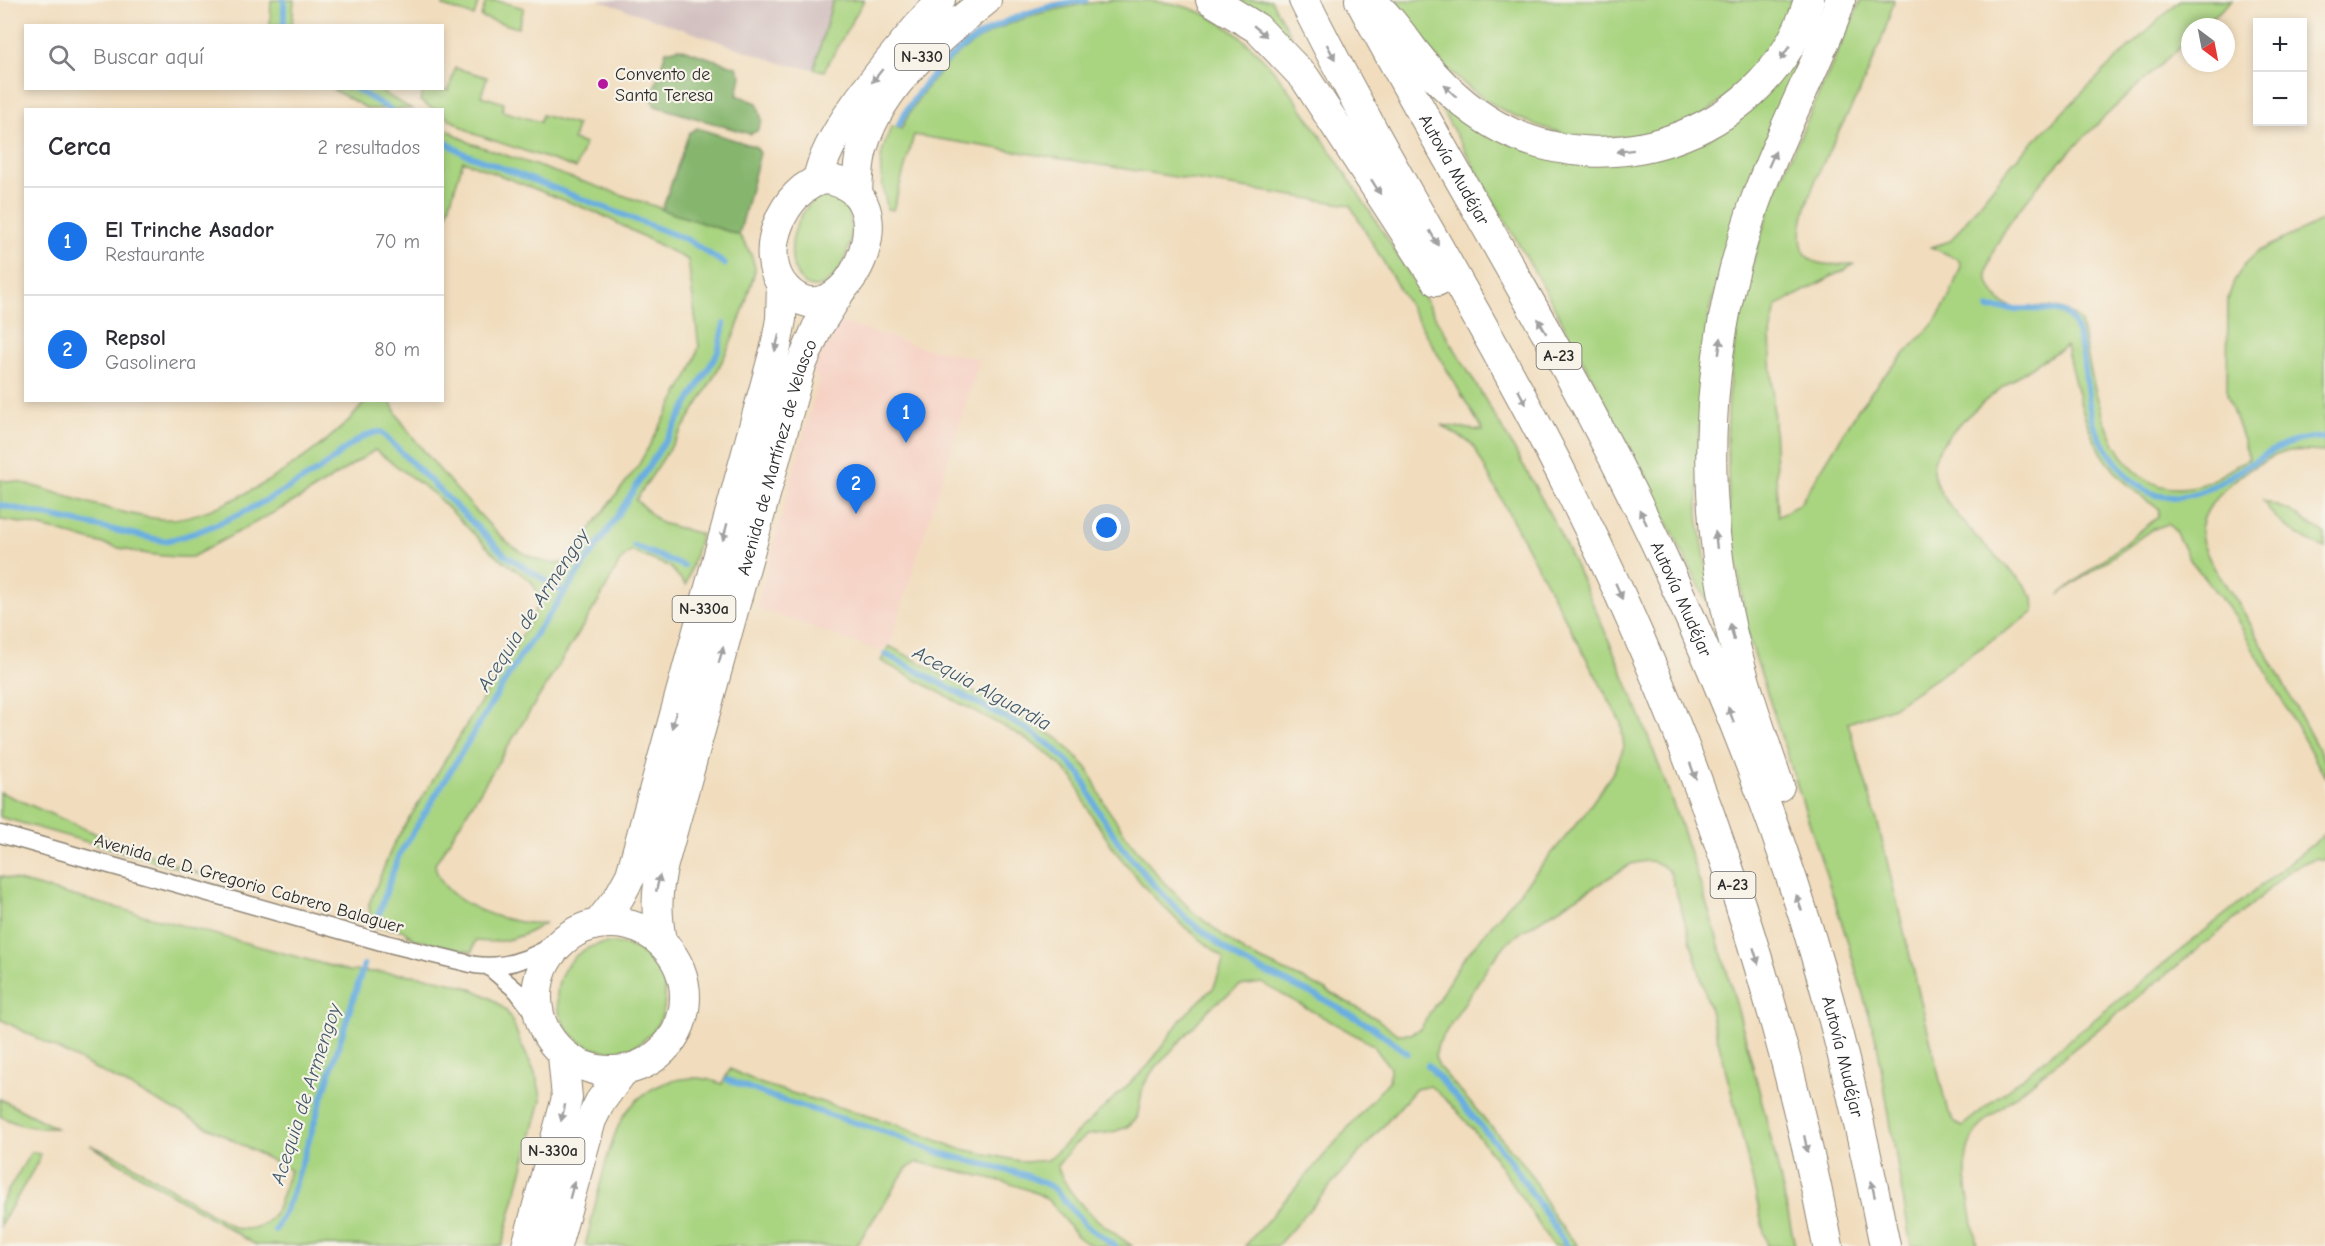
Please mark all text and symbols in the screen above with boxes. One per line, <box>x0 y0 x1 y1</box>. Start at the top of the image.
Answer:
north arrow <box>2181 18 2235 72</box>
map controls <box>2253 18 2307 126</box>
button: + <box>2253 18 2307 72</box>
search box <box>24 24 444 90</box>
one-way arrow <box>1252 24 1267 37</box>
icon: search <box>45 41 78 74</box>
text: Buscar aquí <box>93 44 204 70</box>
road number: N-330 <box>895 44 949 70</box>
one-way arrow <box>1326 44 1336 61</box>
one-way arrow <box>1780 45 1791 61</box>
place label: Convento de Santa Teresa <box>615 64 714 106</box>
one-way arrow <box>871 68 884 84</box>
button: − <box>2253 72 2307 126</box>
marker: Convento de Santa Teresa <box>596 77 610 91</box>
one-way arrow <box>1443 85 1458 98</box>
street label: Autovía Mudéjar <box>1414 110 1495 229</box>
text: Cerca <box>48 132 112 162</box>
text: 2 resultados <box>318 136 420 159</box>
one-way arrow <box>1615 146 1634 155</box>
one-way arrow <box>1768 150 1777 167</box>
one-way arrow <box>1370 178 1382 194</box>
text: El Trinche Asador <box>105 217 274 243</box>
one-way arrow <box>1429 229 1439 246</box>
text: 1 <box>64 230 71 253</box>
text: 70 m <box>375 230 420 253</box>
text: Restaurante <box>105 243 205 266</box>
one-way arrow <box>1537 318 1547 335</box>
text: Repsol <box>105 325 166 351</box>
one-way arrow <box>771 334 781 353</box>
street label: Avenida de Martínez de Velasco <box>733 336 821 578</box>
one-way arrow <box>1715 336 1724 355</box>
text: 2 <box>63 338 72 361</box>
text: 80 m <box>374 338 420 361</box>
road number: A-23 <box>1536 343 1582 369</box>
text: Gasolinera <box>105 351 196 374</box>
one-way arrow <box>1517 388 1527 405</box>
pin: 1 <box>886 394 926 443</box>
pin: 2 <box>836 464 876 514</box>
one-way arrow <box>1639 509 1648 526</box>
your location <box>1092 513 1121 542</box>
one-way arrow <box>720 523 729 541</box>
water label: Acequia de Armengoy <box>471 524 595 696</box>
one-way arrow <box>1711 531 1720 550</box>
street label: Autovía Mudéjar <box>1646 538 1717 661</box>
one-way arrow <box>1614 582 1624 600</box>
road number: N-330a <box>672 596 736 622</box>
one-way arrow <box>1727 623 1736 642</box>
water label: Acequia Alguardia <box>908 640 1055 735</box>
one-way arrow <box>717 646 726 664</box>
one-way arrow <box>1726 705 1736 723</box>
one-way arrow <box>668 710 678 729</box>
one-way arrow <box>1689 762 1699 780</box>
street label: Avenida de D. Gregorio Cabrero Balaguer <box>92 830 407 939</box>
road number: A-23 <box>1710 872 1756 898</box>
one-way arrow <box>654 874 664 893</box>
one-way arrow <box>1793 894 1803 912</box>
one-way arrow <box>1752 947 1761 965</box>
street label: Autovía Mudéjar <box>1817 994 1868 1120</box>
water label: Acequia de Armengoy <box>266 1000 346 1188</box>
one-way arrow <box>558 1103 568 1122</box>
one-way arrow <box>1802 1135 1811 1154</box>
road number: N-330a <box>522 1138 584 1164</box>
one-way arrow <box>1868 1179 1878 1198</box>
one-way arrow <box>568 1180 577 1198</box>

